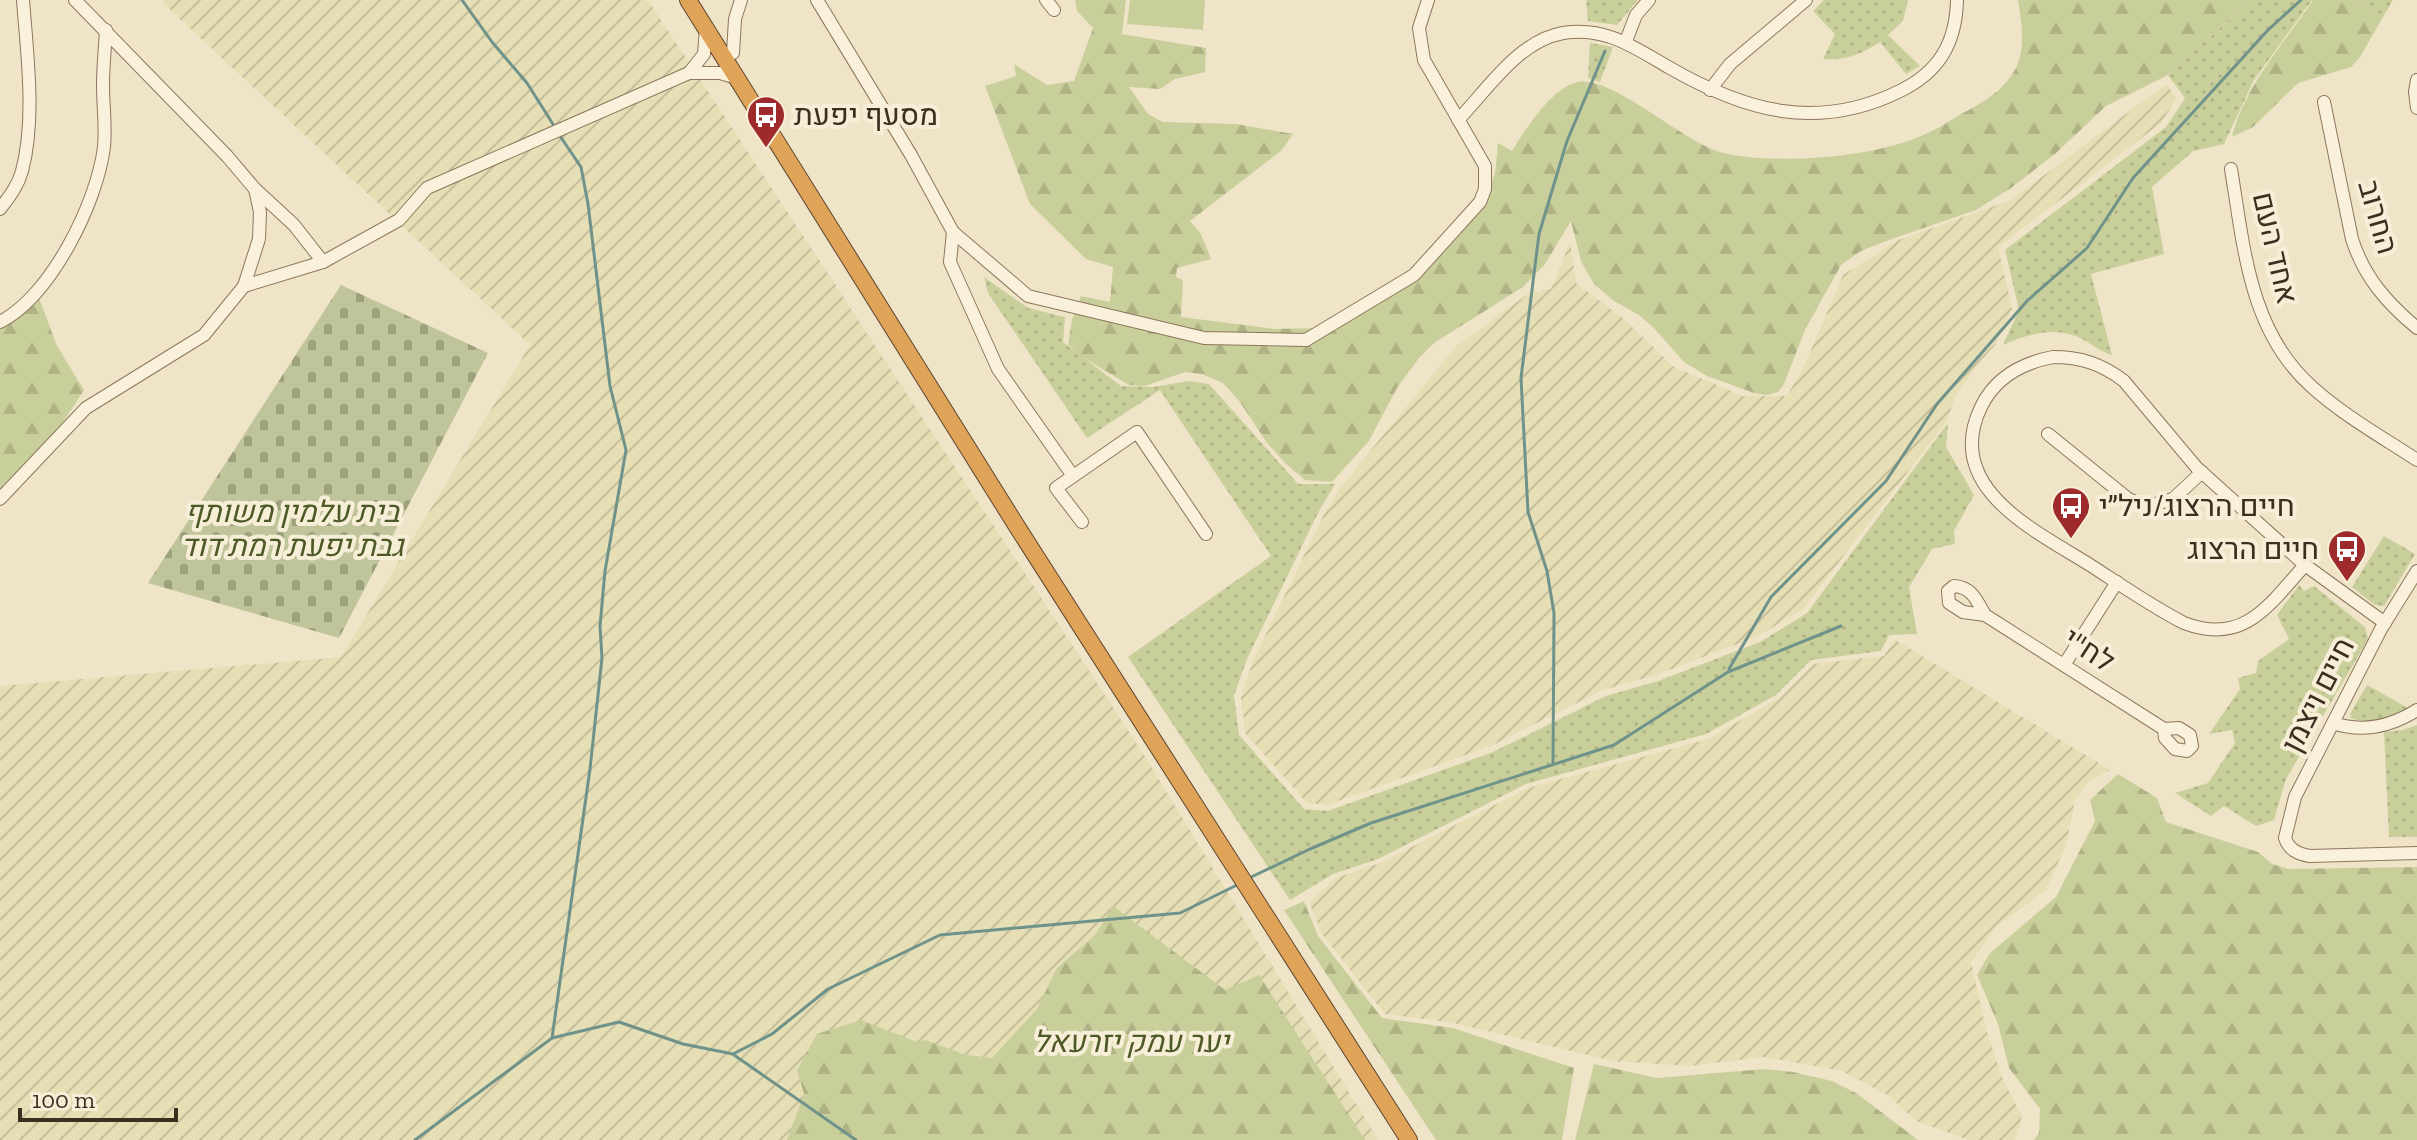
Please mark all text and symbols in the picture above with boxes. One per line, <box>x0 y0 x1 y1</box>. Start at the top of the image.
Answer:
bus stop icon: מסעף יפעת <box>745 94 787 149</box>
place label: מסעף יפעת <box>794 97 938 133</box>
street label: החרוב <box>2350 176 2406 258</box>
street label: אחד העם <box>2245 188 2305 308</box>
bus stop icon: חיים הרצוג/ניל״י <box>2050 485 2092 540</box>
place label: חיים הרצוג/ניל״י <box>2099 488 2295 524</box>
park label: בית עלמין משותף גבת יפעת רמת דוד <box>181 494 406 564</box>
bus stop icon: חיים הרצוג <box>2326 528 2368 583</box>
place label: חיים הרצוג <box>2188 531 2319 567</box>
street label: לח"י <box>2057 620 2121 680</box>
street label: חיים ויצמן <box>2274 632 2362 758</box>
park label: יער עמק יזרעאל <box>1033 1024 1231 1060</box>
scale bar <box>20 1072 176 1122</box>
text: 100 m <box>32 1085 95 1114</box>

